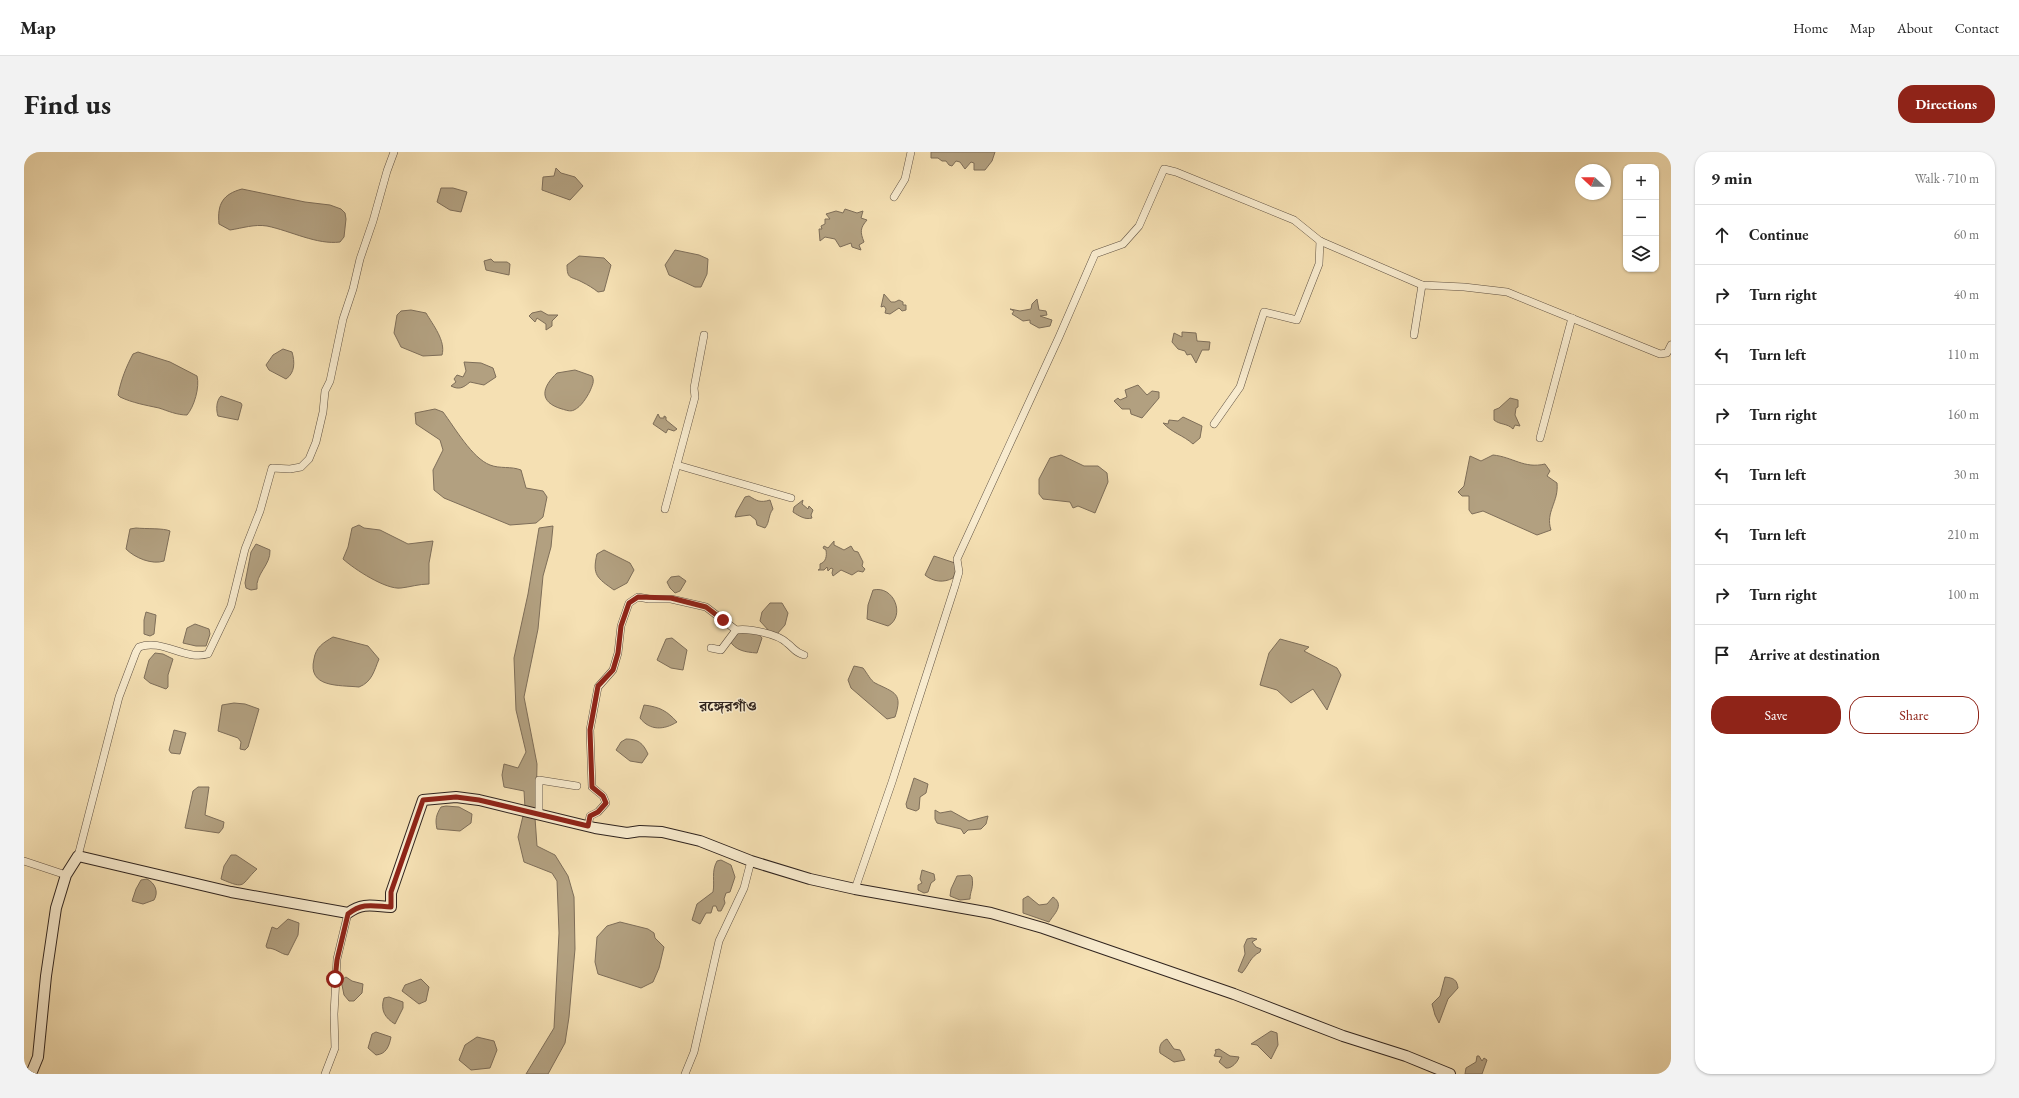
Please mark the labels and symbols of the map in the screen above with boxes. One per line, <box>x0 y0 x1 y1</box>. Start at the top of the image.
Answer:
north arrow <box>1575 164 1611 200</box>
route end <box>714 611 732 629</box>
district label: রঙ্গেরগাঁও <box>698 696 757 715</box>
route start <box>326 970 344 988</box>

